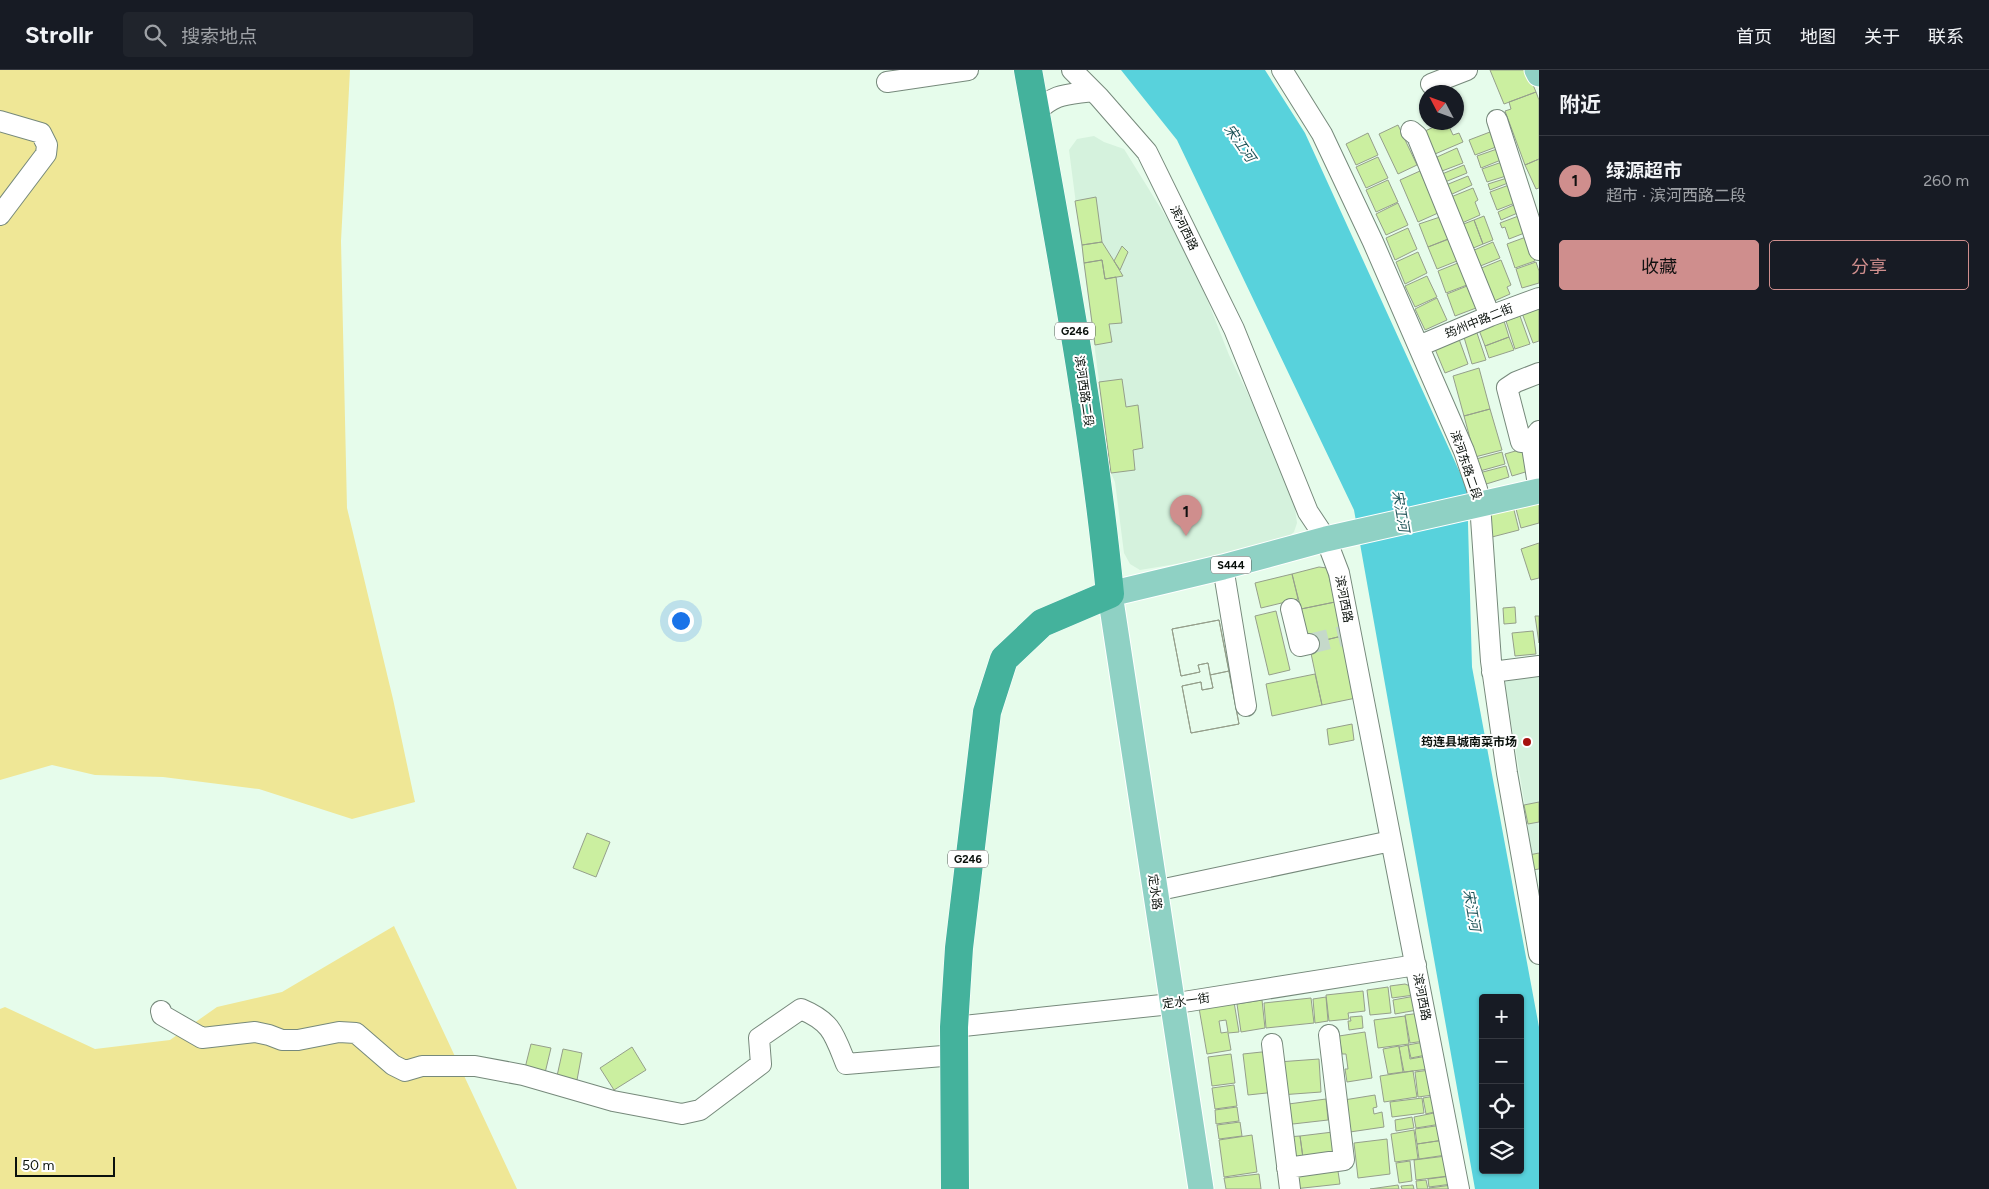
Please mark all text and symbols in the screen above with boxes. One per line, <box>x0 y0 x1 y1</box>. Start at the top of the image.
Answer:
search box <box>123 12 473 57</box>
text: Strollr <box>25 20 93 49</box>
icon: search <box>141 21 169 49</box>
text: 搜索地点 <box>181 25 257 48</box>
text: 首页 <box>1736 26 1772 48</box>
text: 地图 <box>1800 26 1836 48</box>
text: 关于 <box>1864 26 1900 48</box>
text: 联系 <box>1928 26 1964 48</box>
north arrow <box>1419 85 1464 130</box>
text: 附近 <box>1559 92 1601 117</box>
water label: 宋江河 <box>1221 121 1260 168</box>
text: 绿源超市 <box>1606 159 1682 182</box>
text: 1 <box>1572 171 1578 190</box>
text: 260 m <box>1923 171 1969 190</box>
text: 超市 · 滨河西路二段 <box>1606 186 1746 205</box>
street label: 滨河西路 <box>1167 203 1201 253</box>
button: 收藏 <box>1559 240 1759 290</box>
button: 分享 <box>1769 240 1969 290</box>
street label: 筠州中路二街 <box>1443 301 1515 341</box>
road number: G246 <box>1055 322 1095 340</box>
street label: 滨河西路二段 <box>1072 354 1096 428</box>
street label: 滨河东路二段 <box>1448 429 1484 501</box>
water label: 宋江河 <box>1388 489 1413 536</box>
pin: 1 <box>1170 495 1202 536</box>
road number: S444 <box>1211 556 1251 574</box>
street label: 滨河西路 <box>1333 574 1355 624</box>
your location <box>668 608 694 634</box>
place label: 筠连县城南菜市场 <box>1421 735 1517 749</box>
marker: 筠连县城南菜市场 <box>1521 736 1533 748</box>
road number: G246 <box>948 851 988 868</box>
street label: 定水路 <box>1146 873 1164 911</box>
water label: 宋江河 <box>1459 888 1484 935</box>
street label: 滨河西路 <box>1411 972 1433 1022</box>
street label: 定水一街 <box>1161 991 1211 1011</box>
map controls <box>1479 994 1524 1174</box>
button: + <box>1479 994 1524 1039</box>
button: − <box>1479 1039 1524 1084</box>
button: locate <box>1479 1084 1524 1129</box>
button: layers <box>1479 1129 1524 1174</box>
scale bar <box>15 1154 115 1177</box>
text: 50 m <box>22 1157 54 1174</box>

